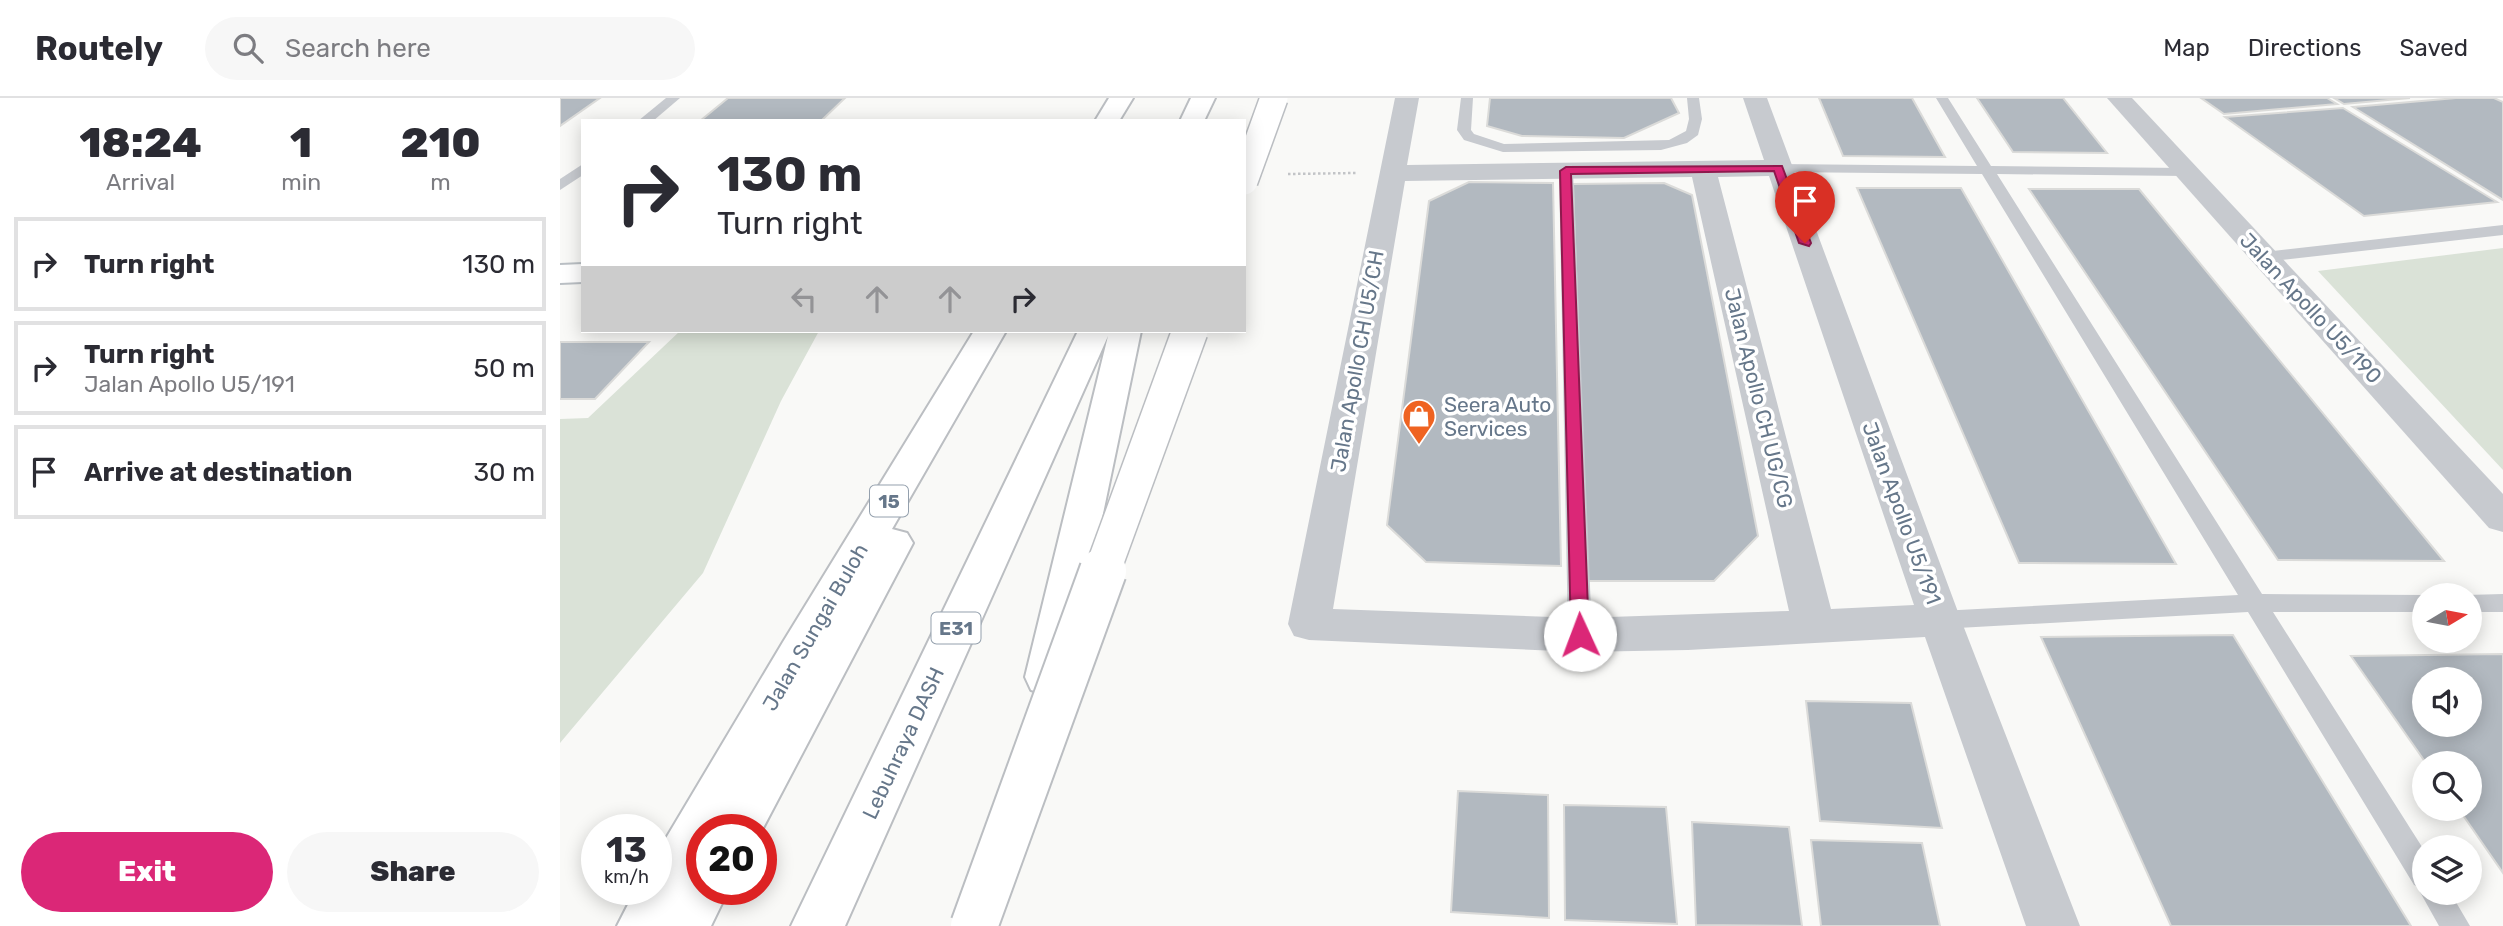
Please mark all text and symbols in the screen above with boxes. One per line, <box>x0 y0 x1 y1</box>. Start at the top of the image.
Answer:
search box <box>205 17 695 80</box>
text: Routely <box>35 29 163 68</box>
icon: search <box>229 29 267 67</box>
text: Search here <box>285 33 431 64</box>
text: Map <box>2163 34 2210 62</box>
text: Directions <box>2248 34 2361 62</box>
text: Saved <box>2399 34 2468 62</box>
text: 18:24 <box>79 118 202 168</box>
text: 1 <box>290 118 312 168</box>
text: 210 <box>401 118 481 168</box>
text: 130 m <box>717 145 862 203</box>
icon: right <box>602 147 693 238</box>
text: Arrival <box>106 168 175 196</box>
text: min <box>281 168 321 196</box>
text: m <box>430 168 451 196</box>
pin <box>1775 171 1835 243</box>
icon: arrive <box>1786 182 1824 220</box>
text: Turn right <box>717 204 862 242</box>
street label: Jalan Apollo U5/190 <box>2235 228 2387 388</box>
icon: right <box>25 245 63 283</box>
street label: Jalan Apollo CH U5/CH <box>1325 248 1389 474</box>
text: Turn right <box>84 249 214 280</box>
text: 130 m <box>462 249 535 280</box>
icon: left <box>785 280 823 318</box>
icon: ahead <box>858 280 896 318</box>
icon: ahead <box>931 280 969 318</box>
icon: right <box>1004 280 1042 318</box>
street label: Jalan Apollo CH UG/CG <box>1720 285 1798 511</box>
text: Turn right <box>84 339 214 370</box>
icon: right <box>25 349 63 387</box>
text: 50 m <box>474 353 535 384</box>
text: Jalan Apollo U5/191 <box>84 370 295 398</box>
place label: Seera Auto Services <box>1444 392 1551 441</box>
shop icon: Seera Auto Services <box>1400 397 1438 446</box>
street label: Jalan Apollo U5/191 <box>1857 418 1947 608</box>
icon: arrive <box>25 453 63 491</box>
text: Arrive at destination <box>84 457 352 488</box>
text: 30 m <box>473 457 535 488</box>
road number: 15 <box>870 486 908 516</box>
street label: Jalan Sungai Buloh <box>757 539 873 715</box>
north arrow <box>2412 583 2482 653</box>
map controls <box>2412 583 2482 905</box>
position arrow <box>1543 598 1617 672</box>
road number: E31 <box>932 612 980 643</box>
street label: Lebuhraya DASH <box>857 663 949 823</box>
button: sound <box>2412 667 2482 737</box>
button: search <box>2412 751 2482 821</box>
speed limit sign: 20 <box>686 814 777 905</box>
text: 13 <box>606 829 647 871</box>
button: Exit <box>21 832 273 912</box>
button: Share <box>287 832 539 912</box>
button: layers <box>2412 835 2482 905</box>
text: km/h <box>604 866 649 888</box>

